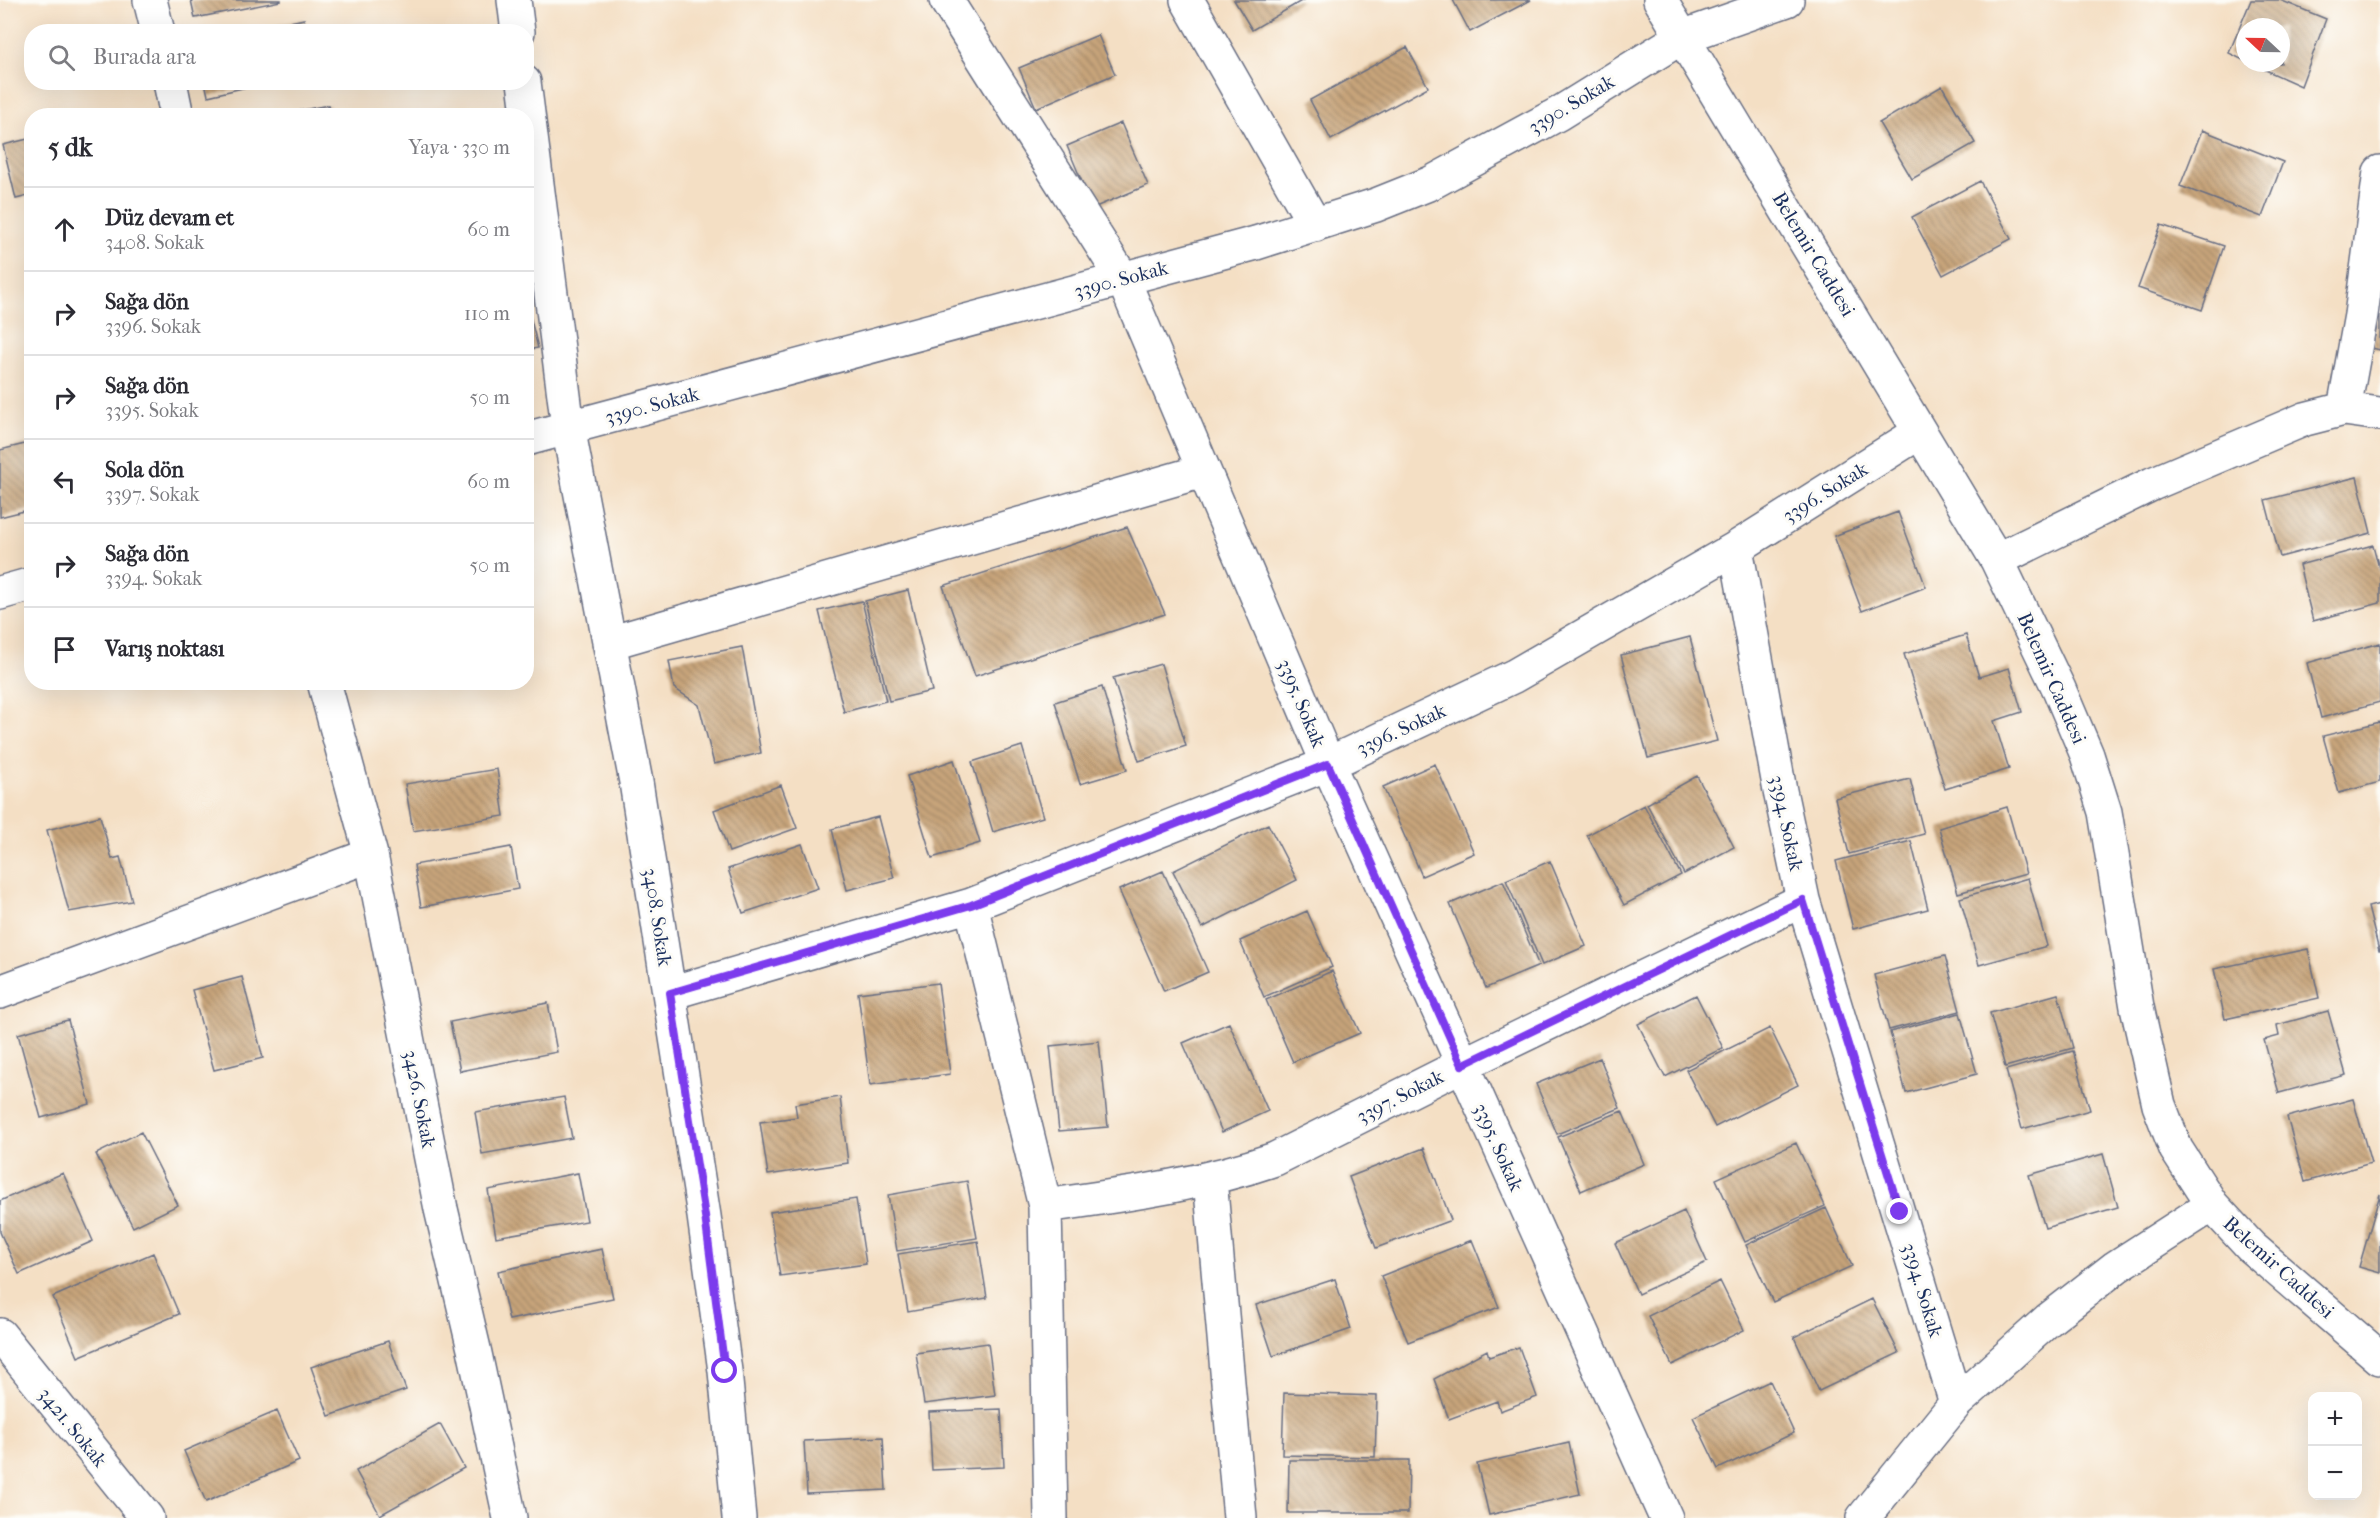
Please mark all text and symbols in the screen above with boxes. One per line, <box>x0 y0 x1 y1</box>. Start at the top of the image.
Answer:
north arrow <box>2236 18 2290 72</box>
search box <box>24 24 534 90</box>
icon: search <box>45 41 78 74</box>
text: Burada ara <box>93 44 196 70</box>
street label: 3390. Sokak <box>1524 69 1619 139</box>
text: 5 dk <box>48 132 92 163</box>
text: Yaya · 330 m <box>408 136 510 159</box>
street label: Belemir Caddesi <box>1767 188 1860 321</box>
text: Düz devam et <box>105 205 234 231</box>
icon: ahead <box>48 213 81 246</box>
text: 60 m <box>467 218 510 241</box>
text: 3408. Sokak <box>105 231 204 254</box>
street label: 3390. Sokak <box>1072 256 1171 303</box>
text: Sağa dön <box>105 289 189 315</box>
icon: right <box>48 297 81 330</box>
text: 110 m <box>464 302 510 325</box>
text: 3396. Sokak <box>105 315 201 338</box>
text: Sağa dön <box>105 373 189 399</box>
icon: right <box>48 381 81 414</box>
street label: 3390. Sokak <box>603 382 702 429</box>
text: 50 m <box>469 386 510 409</box>
text: 3395. Sokak <box>105 399 199 422</box>
text: Sola dön <box>105 457 184 483</box>
street label: 3396. Sokak <box>1778 457 1873 528</box>
icon: left <box>48 465 81 498</box>
text: 60 m <box>467 470 510 493</box>
text: 3397. Sokak <box>105 483 199 506</box>
text: Sağa dön <box>105 541 189 567</box>
icon: right <box>48 549 81 582</box>
text: 50 m <box>469 554 510 577</box>
text: 3394. Sokak <box>105 567 202 590</box>
street label: Belemir Caddesi <box>2012 609 2091 747</box>
icon: arrive <box>48 633 81 666</box>
text: Varış noktası <box>105 636 224 662</box>
street label: 3395. Sokak <box>1273 656 1331 752</box>
street label: 3396. Sokak <box>1353 698 1450 760</box>
street label: 3394. Sokak <box>1765 773 1808 874</box>
street label: 3408. Sokak <box>638 866 677 969</box>
street label: 3426. Sokak <box>399 1048 440 1151</box>
street label: 3397. Sokak <box>1353 1064 1448 1128</box>
street label: 3395. Sokak <box>1469 1100 1528 1195</box>
route end <box>1886 1198 1912 1224</box>
street label: Belemir Caddesi <box>2219 1212 2339 1323</box>
street label: 3394. Sokak <box>1897 1240 1948 1341</box>
route start <box>711 1357 737 1383</box>
street label: 3421. Sokak <box>34 1383 112 1472</box>
map controls <box>2308 1392 2362 1500</box>
button: + <box>2308 1392 2362 1446</box>
button: − <box>2308 1446 2362 1500</box>

